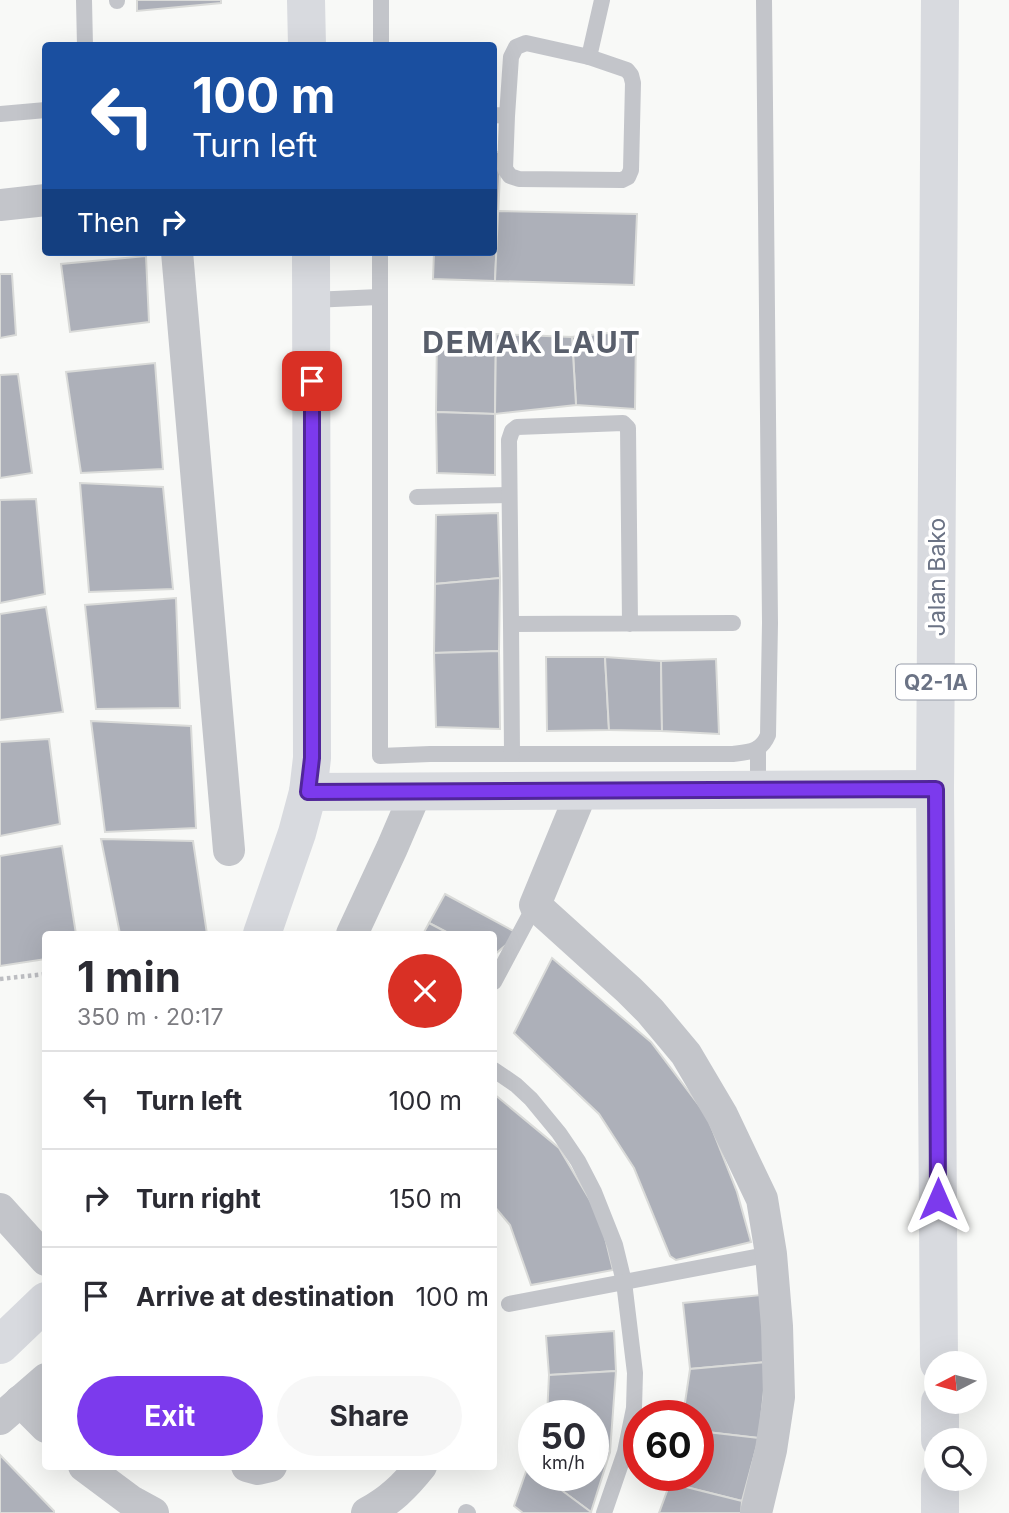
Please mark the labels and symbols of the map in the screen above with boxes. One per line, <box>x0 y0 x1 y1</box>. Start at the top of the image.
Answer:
district label: DEMAK LAUT <box>422 324 642 360</box>
pin <box>282 351 342 411</box>
street label: Jalan Bako <box>923 518 951 636</box>
road number: Q2-1A <box>896 664 976 700</box>
position arrow <box>901 1162 975 1236</box>
north arrow <box>924 1351 987 1414</box>
speed limit sign: 60 <box>623 1400 714 1491</box>

